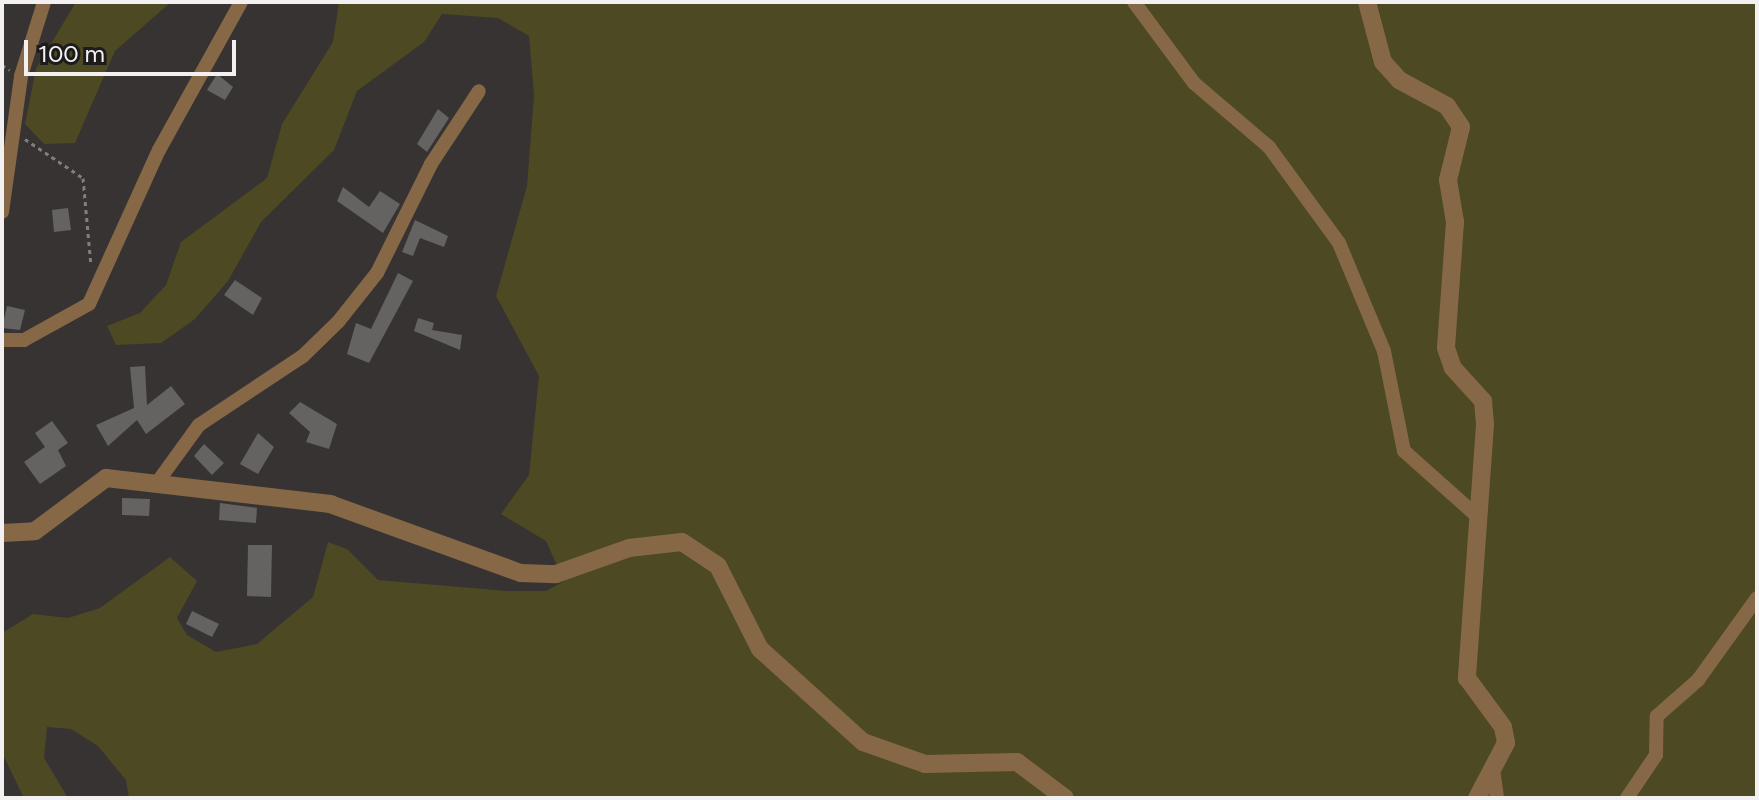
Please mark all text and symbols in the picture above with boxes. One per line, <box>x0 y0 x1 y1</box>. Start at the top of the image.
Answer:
scale bar <box>28 24 240 74</box>
text: 100 m <box>38 39 105 68</box>

